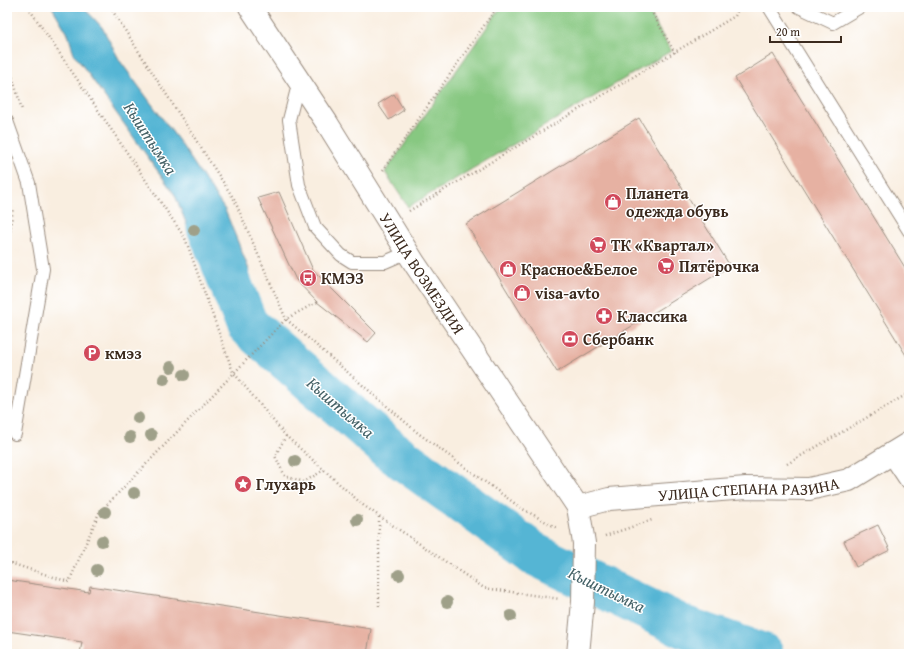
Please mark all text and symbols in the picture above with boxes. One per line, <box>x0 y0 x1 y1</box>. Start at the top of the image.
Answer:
scale bar <box>770 18 841 44</box>
text: 20 m <box>776 23 800 40</box>
water label: Кыштымка <box>118 97 184 180</box>
place label: Планета одежда обувь <box>626 181 729 223</box>
shop icon: Планета одежда обувь <box>603 192 623 212</box>
street label: УЛИЦА ВОЗМЕЗДИЯ <box>374 208 471 339</box>
place label: ТК «Квартал» <box>611 233 714 257</box>
supermarket icon: ТК «Квартал» <box>588 235 608 255</box>
place label: Пятёрочка <box>679 254 760 278</box>
supermarket icon: Пятёрочка <box>656 256 676 276</box>
place label: Красное&Белое <box>521 257 637 281</box>
shop icon: Красное&Белое <box>498 259 518 279</box>
place label: КМЭЗ <box>321 266 364 290</box>
bus stop icon: КМЭЗ <box>298 268 318 288</box>
place label: visa-avto <box>535 281 600 305</box>
shop icon: visa-avto <box>512 283 532 303</box>
place label: Классика <box>617 304 688 328</box>
pharmacy icon: Классика <box>594 306 614 326</box>
place label: Сбербанк <box>583 327 654 351</box>
bank icon: Сбербанк <box>560 329 580 349</box>
place label: кмэз <box>105 341 142 365</box>
parking icon: кмэз <box>82 343 102 363</box>
water label: Кыштымка <box>302 370 381 444</box>
street label: УЛИЦА СТЕПАНА РАЗИНА <box>657 471 842 507</box>
place label: Глухарь <box>256 472 316 496</box>
place icon: Глухарь <box>233 474 253 494</box>
water label: Кыштымка <box>564 560 650 618</box>

